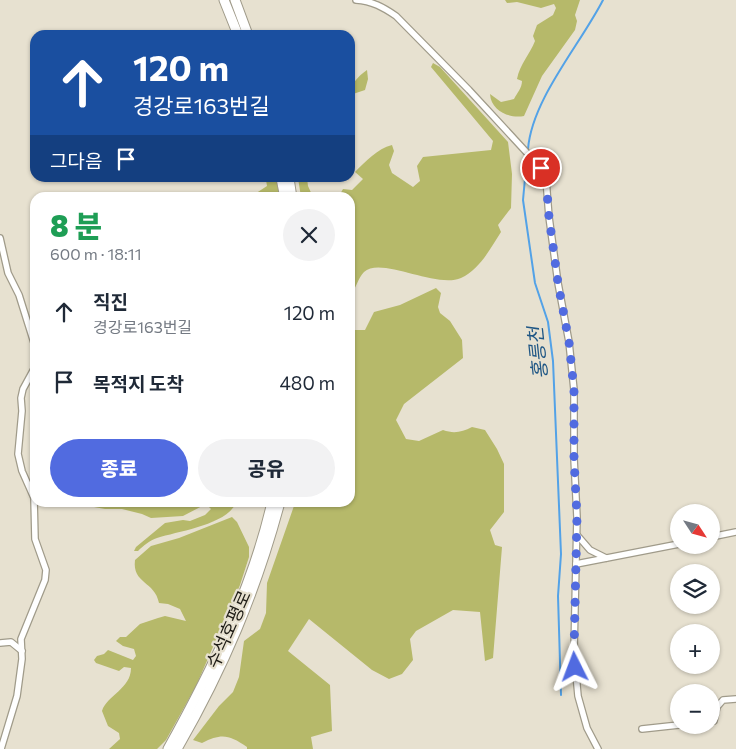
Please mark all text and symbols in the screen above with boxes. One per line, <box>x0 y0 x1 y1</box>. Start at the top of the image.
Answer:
text: 120 m <box>133 45 229 88</box>
icon: ahead <box>50 50 115 115</box>
text: 경강로163번길 <box>133 92 269 119</box>
icon: arrive <box>112 145 140 173</box>
pin <box>520 147 562 189</box>
text: 그다음 <box>50 149 102 172</box>
icon: arrive <box>527 154 555 182</box>
text: 8 분 <box>50 206 102 243</box>
button: close <box>283 209 335 261</box>
text: 600 m · 18:11 <box>50 244 142 263</box>
text: 직진 <box>93 290 128 313</box>
icon: ahead <box>50 298 78 326</box>
text: 120 m <box>284 301 335 324</box>
text: 경강로163번길 <box>93 317 192 336</box>
water label: 홍릉천 <box>523 324 551 380</box>
icon: arrive <box>50 368 78 396</box>
text: 480 m <box>279 371 335 394</box>
text: 목적지 도착 <box>93 372 184 395</box>
button: 종료 <box>50 439 188 497</box>
button: 공유 <box>198 439 335 497</box>
north arrow <box>670 504 720 554</box>
map controls <box>670 504 720 734</box>
button: layers <box>670 564 720 614</box>
street label: 수석호평로 <box>201 587 255 671</box>
button: + <box>670 624 720 674</box>
position arrow <box>548 640 600 692</box>
button: − <box>670 684 720 734</box>

